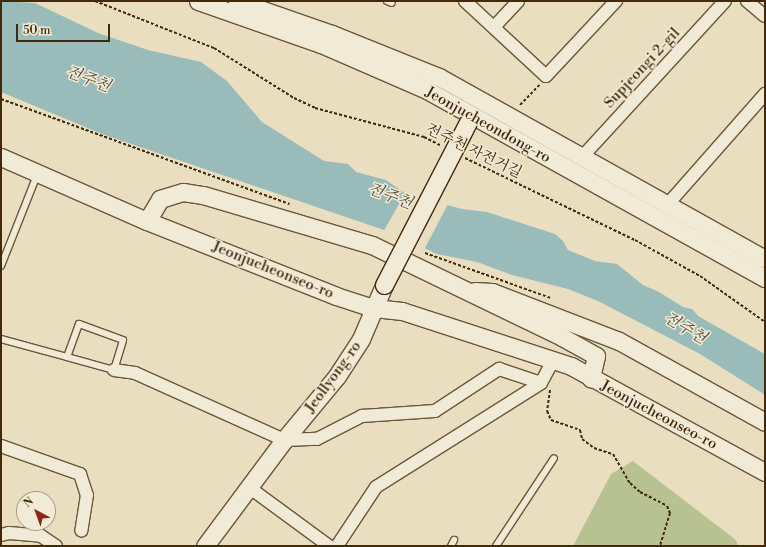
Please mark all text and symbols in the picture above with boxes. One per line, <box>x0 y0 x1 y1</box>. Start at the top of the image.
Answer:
scale bar <box>18 16 112 42</box>
text: 50 m <box>23 23 51 38</box>
street label: Supjeongi 2-gil <box>600 24 684 112</box>
water label: 전주천 <box>63 62 113 96</box>
street label: Jeonjucheondong-ro <box>422 83 554 167</box>
street label: 전주천 자전거길 <box>423 120 525 182</box>
water label: 전주천 <box>365 179 415 213</box>
street label: Jeonjucheonseo-ro <box>210 237 336 303</box>
water label: 전주천 <box>660 308 710 348</box>
street label: Jeollyong-ro <box>301 338 365 416</box>
street label: Jeonjucheonseo-ro <box>598 377 720 453</box>
north arrow <box>16 491 56 531</box>
text: N <box>21 495 37 511</box>

